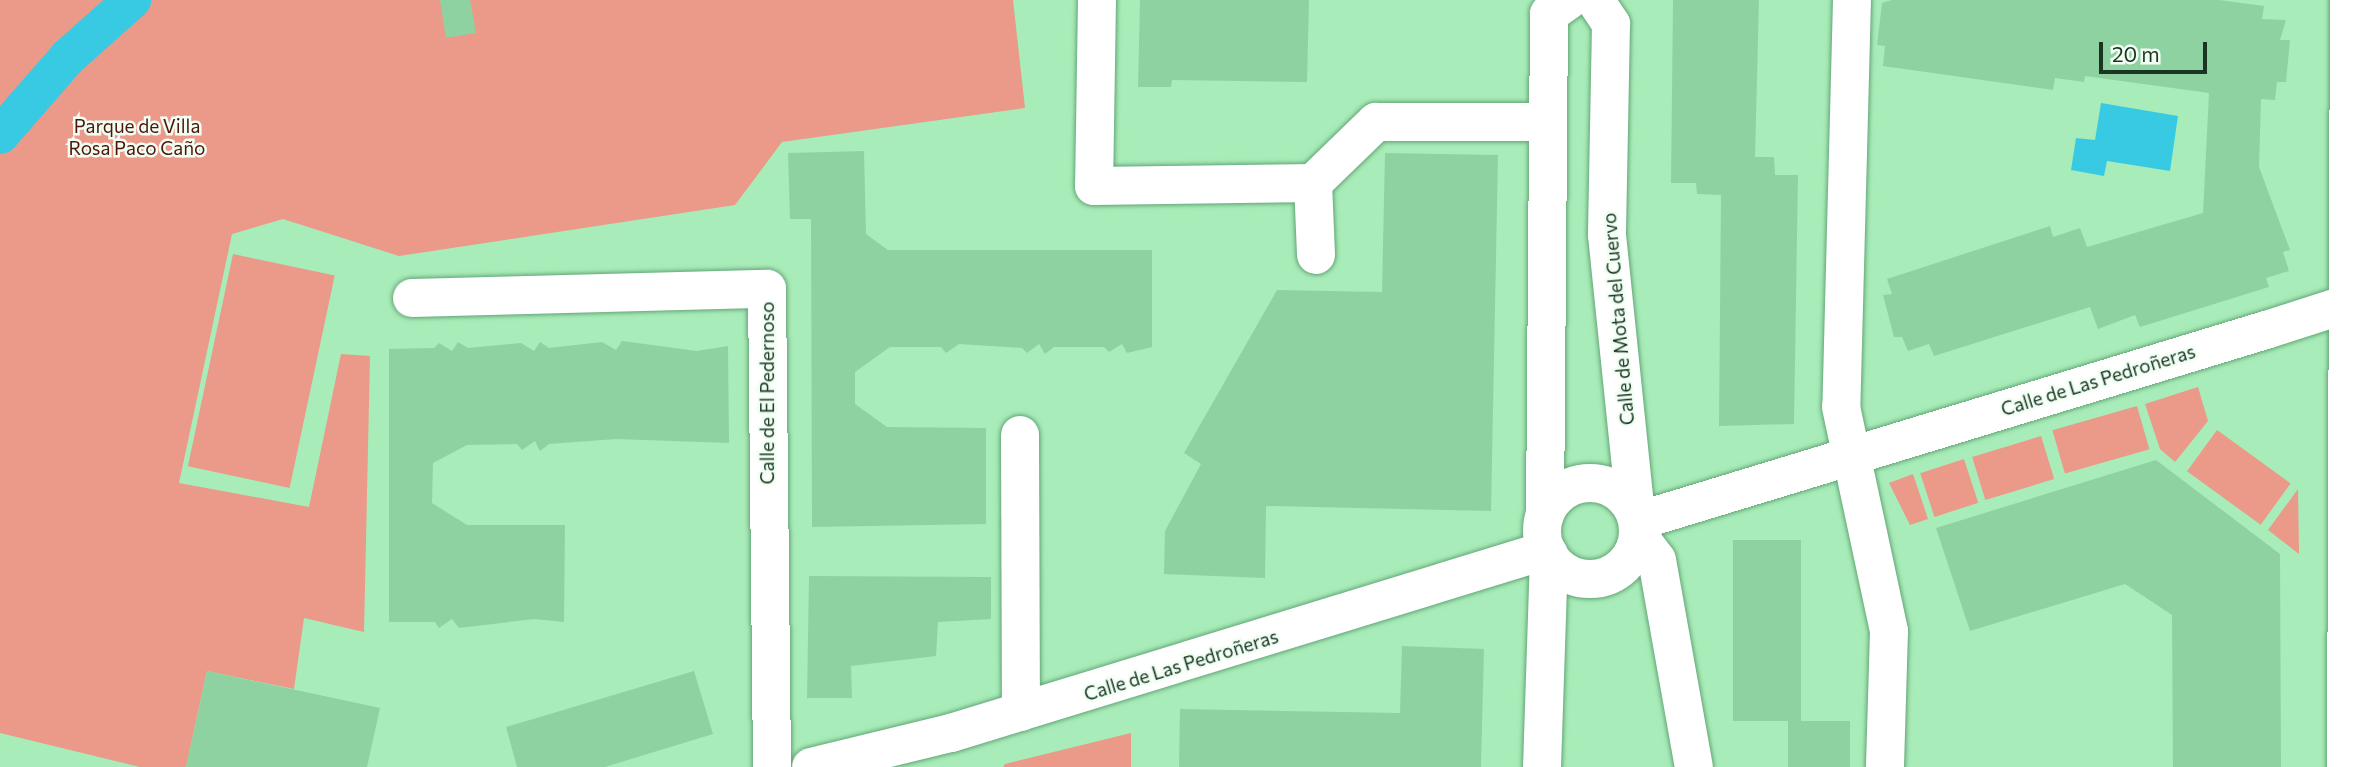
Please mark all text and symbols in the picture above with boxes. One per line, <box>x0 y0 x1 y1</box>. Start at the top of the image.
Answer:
scale bar <box>2103 28 2212 72</box>
text: 20 m <box>2112 41 2160 66</box>
park label: Parque de Villa Rosa Paco Caño <box>69 115 205 159</box>
street label: Calle de Mota del Cuervo <box>1597 212 1639 426</box>
street label: Calle de El Pedernoso <box>756 302 778 484</box>
street label: Calle de Las Pedroñeras <box>1998 340 2198 420</box>
street label: Calle de Las Pedroñeras <box>1081 625 1281 705</box>

